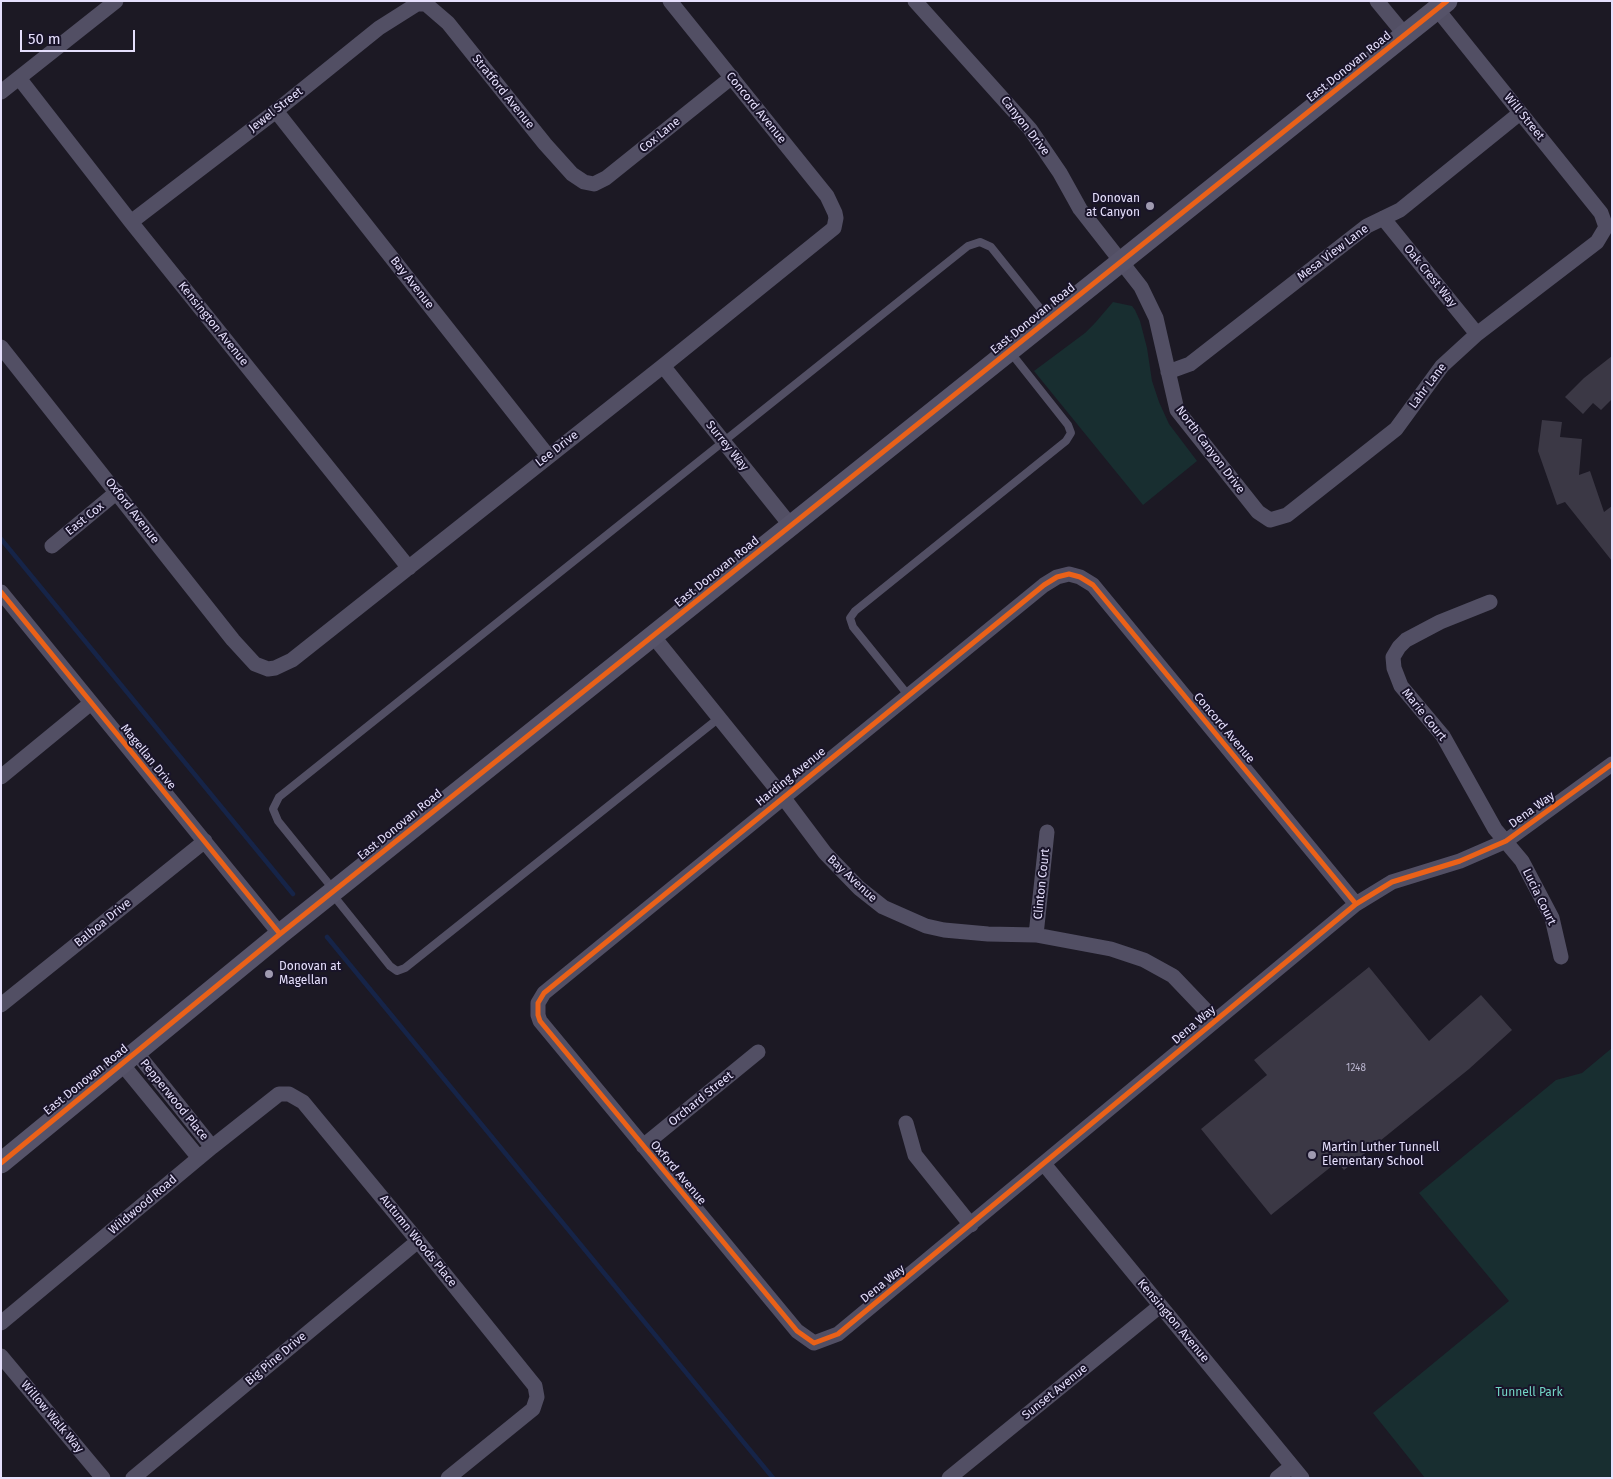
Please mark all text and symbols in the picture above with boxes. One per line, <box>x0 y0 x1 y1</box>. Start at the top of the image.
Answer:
scale bar <box>22 20 138 52</box>
street label: East Donovan Road <box>1304 28 1394 106</box>
text: 50 m <box>28 30 61 48</box>
street label: Stratford Avenue <box>469 52 537 132</box>
street label: Concord Avenue <box>723 69 789 147</box>
street label: Jewel Street <box>246 84 306 136</box>
street label: Will Street <box>1501 91 1547 143</box>
street label: Canyon Drive <box>997 93 1053 159</box>
street label: Cox Lane <box>637 114 683 156</box>
place label: Donovan at Canyon <box>1086 192 1140 220</box>
marker: Donovan at Canyon <box>1144 200 1156 212</box>
street label: Mesa View Lane <box>1295 222 1371 284</box>
street label: Oak Crest Way <box>1400 242 1460 310</box>
street label: Bay Avenue <box>387 254 437 312</box>
street label: Kensington Avenue <box>175 279 251 369</box>
street label: East Donovan Road <box>988 280 1078 358</box>
street label: Lahr Lane <box>1406 360 1450 412</box>
street label: North Canyon Drive <box>1172 403 1248 497</box>
street label: Surrey Way <box>703 418 751 474</box>
street label: Lee Drive <box>533 428 581 470</box>
street label: Oxford Avenue <box>102 475 162 547</box>
street label: East Cox <box>63 499 107 539</box>
street label: East Donovan Road <box>672 533 762 611</box>
street label: Marie Court <box>1399 686 1449 744</box>
street label: Concord Avenue <box>1190 690 1258 766</box>
street label: Magellan Drive <box>117 721 179 793</box>
street label: Harding Avenue <box>753 744 829 810</box>
street label: East Donovan Road <box>355 786 445 864</box>
street label: Dena Way <box>1506 789 1558 831</box>
street label: Clinton Court <box>1031 848 1053 920</box>
street label: Bay Avenue <box>824 852 880 906</box>
street label: Lucia Court <box>1519 866 1559 928</box>
street label: Balboa Drive <box>72 896 134 950</box>
place label: Donovan at Magellan <box>279 960 341 988</box>
marker: Donovan at Magellan <box>263 968 275 980</box>
street label: Dena Way <box>1169 1003 1219 1047</box>
street label: East Donovan Road <box>41 1041 131 1119</box>
street label: Pepperwood Place <box>137 1056 211 1144</box>
house number: 1248 <box>1346 1062 1366 1074</box>
street label: Orchard Street <box>666 1069 736 1129</box>
street label: Oxford Avenue <box>647 1138 709 1208</box>
place label: Martin Luther Tunnell Elementary School <box>1322 1141 1439 1169</box>
marker: Martin Luther Tunnell Elementary School <box>1306 1149 1318 1161</box>
street label: Wildwood Road <box>106 1172 180 1238</box>
street label: Autumn Woods Place <box>376 1192 460 1290</box>
street label: Dena Way <box>858 1262 908 1306</box>
street label: Kensington Avenue <box>1134 1277 1212 1365</box>
street label: Big Pine Drive <box>243 1329 309 1389</box>
street label: Sunset Avenue <box>1019 1361 1091 1423</box>
street label: Willow Walk Way <box>18 1378 86 1456</box>
park label: Tunnell Park <box>1495 1386 1563 1400</box>

